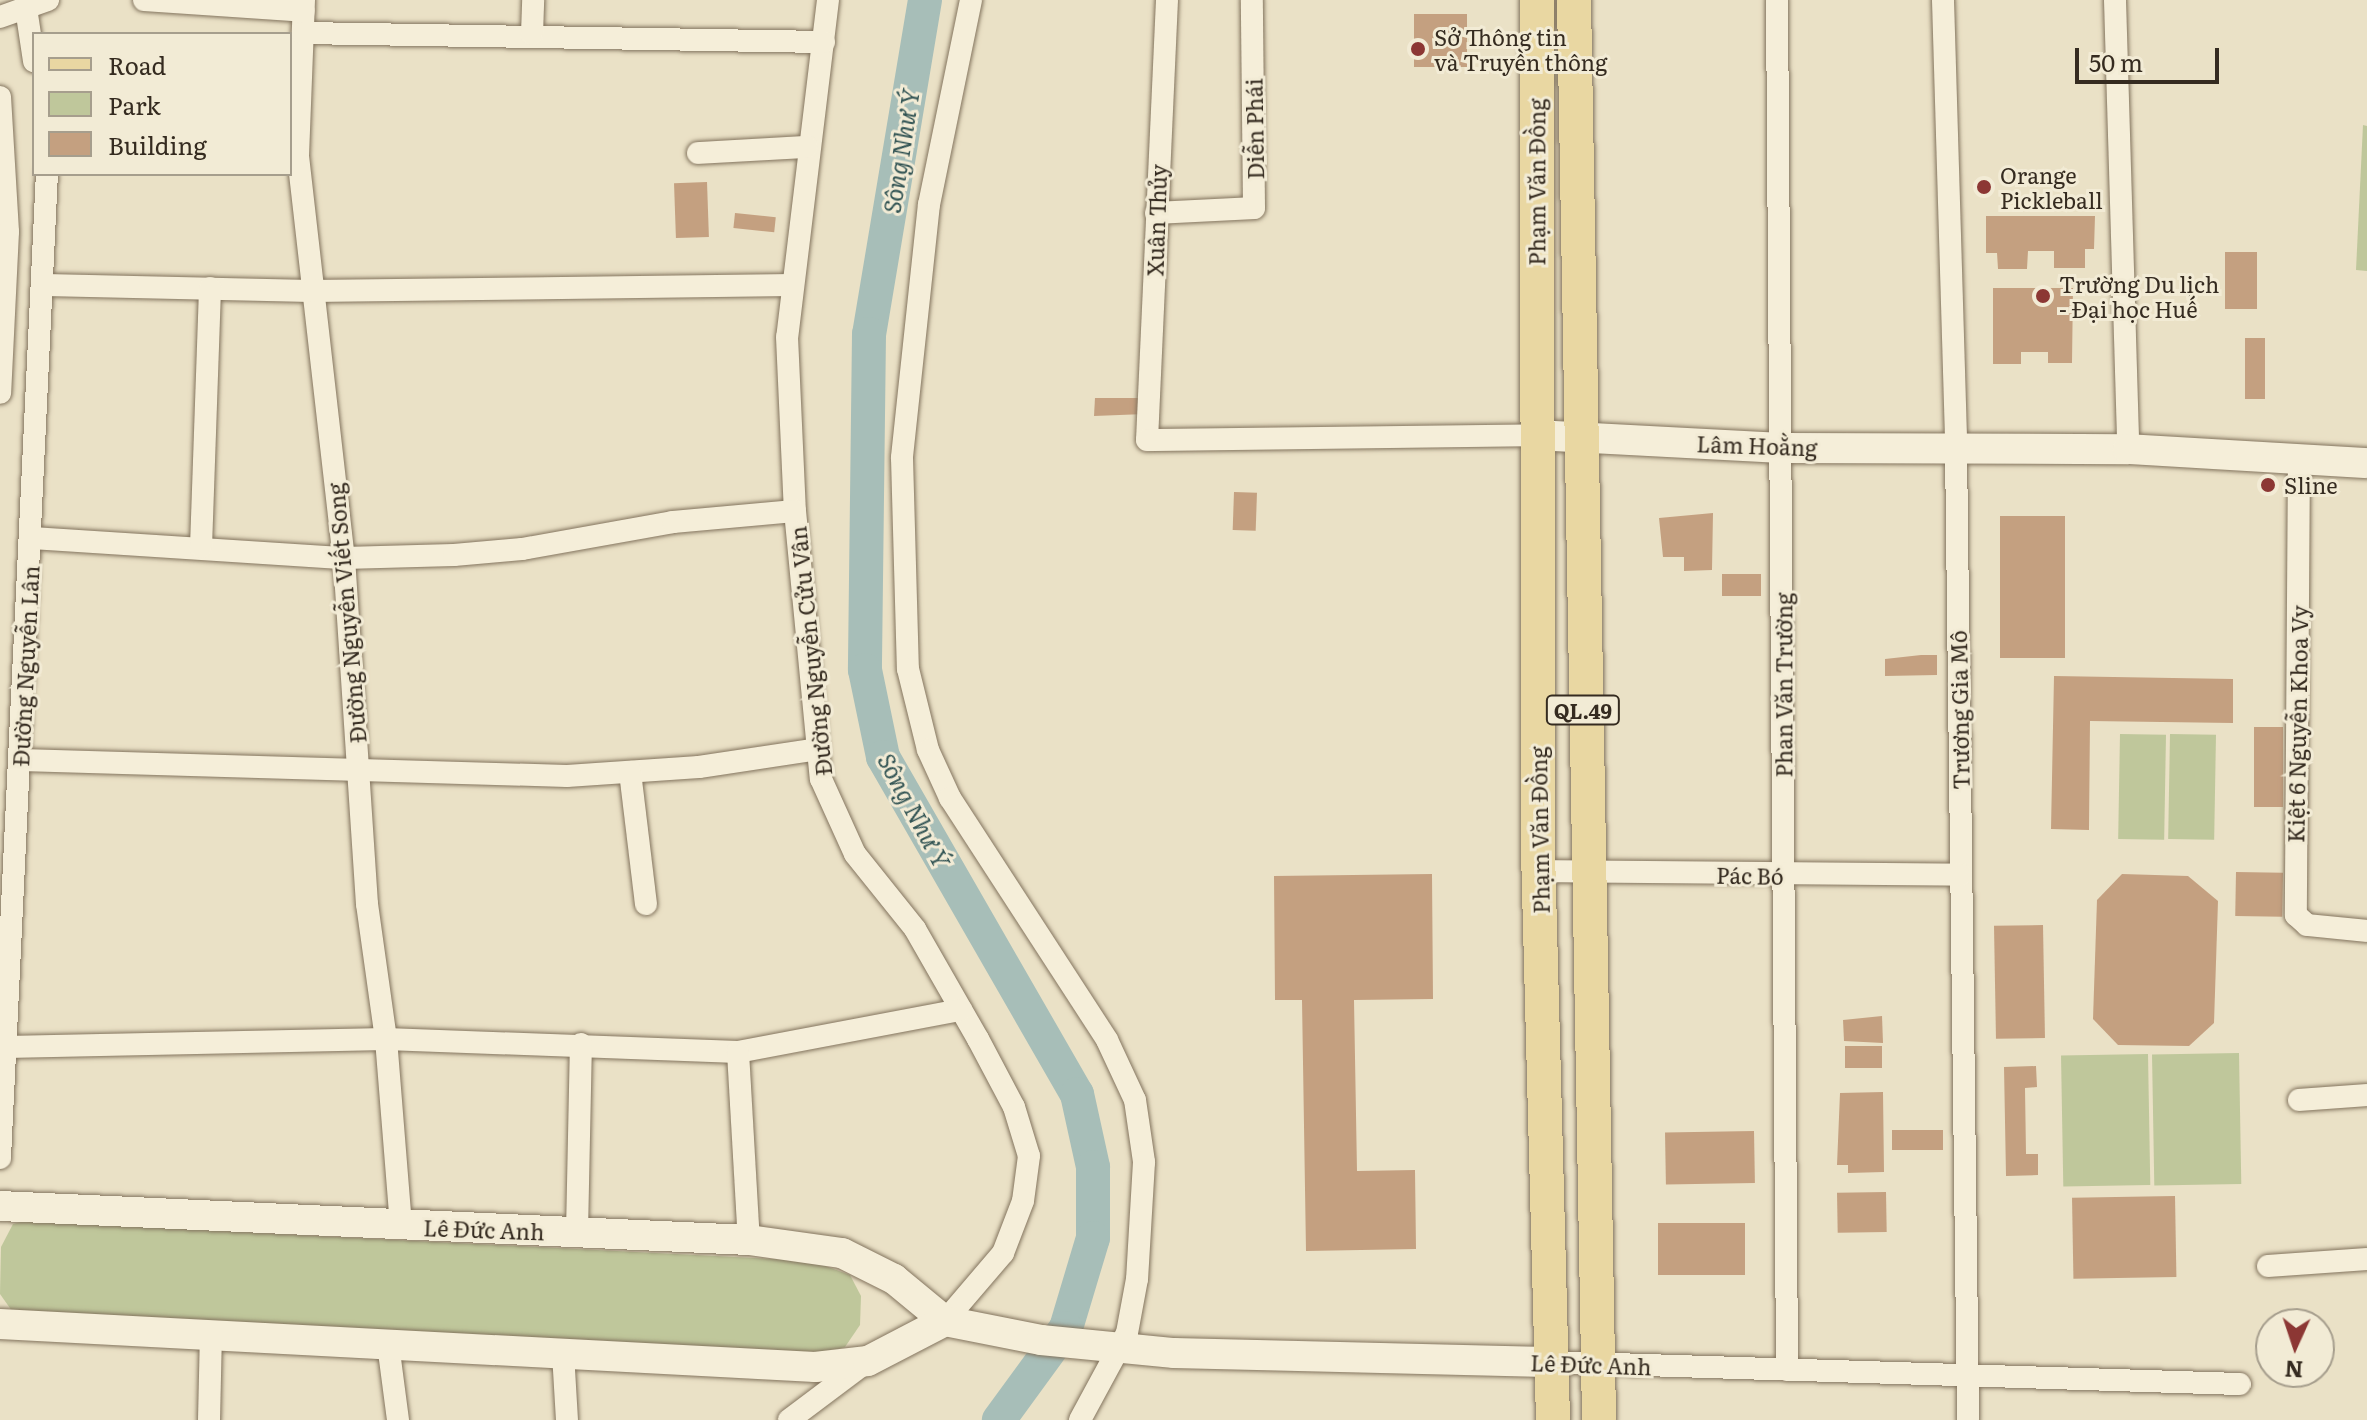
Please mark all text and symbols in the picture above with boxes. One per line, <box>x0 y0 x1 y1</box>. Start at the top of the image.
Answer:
place label: Sở Thông tin và Truyền thông <box>1434 23 1607 74</box>
legend <box>32 32 292 176</box>
scale bar <box>2079 32 2223 82</box>
marker: Sở Thông tin và Truyền thông <box>1409 40 1427 58</box>
text: 50 m <box>2089 44 2143 79</box>
text: Road <box>108 47 166 82</box>
street label: Diễn Phái <box>1240 78 1268 180</box>
text: Park <box>108 87 161 122</box>
water label: Sông Như Ý <box>876 87 924 215</box>
street label: Phạm Văn Đồng <box>1523 98 1549 266</box>
text: Building <box>108 127 207 162</box>
place label: Orange Pickleball <box>2000 161 2103 212</box>
street label: Xuân Thủy <box>1141 164 1171 276</box>
marker: Orange Pickleball <box>1975 178 1993 196</box>
place label: Trường Du lịch - Đại học Huế <box>2059 270 2219 322</box>
marker: Trường Du lịch - Đại học Huế <box>2034 287 2052 305</box>
street label: Lâm Hoằng <box>1696 430 1818 460</box>
place label: Sline <box>2284 472 2338 498</box>
marker: Sline <box>2259 476 2277 494</box>
street label: Đường Nguyễn Viết Song <box>321 482 371 744</box>
street label: Đường Nguyễn Cửu Vân <box>784 525 836 777</box>
street label: Đường Nguyễn Lân <box>7 565 43 767</box>
street label: Phan Văn Trường <box>1770 593 1796 777</box>
street label: Kiệt 6 Nguyễn Khoa Vy <box>2282 605 2312 843</box>
street label: Trương Gia Mô <box>1944 630 1974 790</box>
road number: QL.49 <box>1545 694 1621 726</box>
street label: Phạm Văn Đồng <box>1524 746 1554 914</box>
water label: Sông Như Ý <box>873 748 957 872</box>
street label: Pác Bó <box>1716 861 1784 889</box>
street label: Lê Đức Anh <box>423 1214 545 1244</box>
north arrow <box>2255 1308 2335 1388</box>
street label: Lê Đức Anh <box>1530 1349 1652 1379</box>
text: N <box>2284 1354 2304 1387</box>

